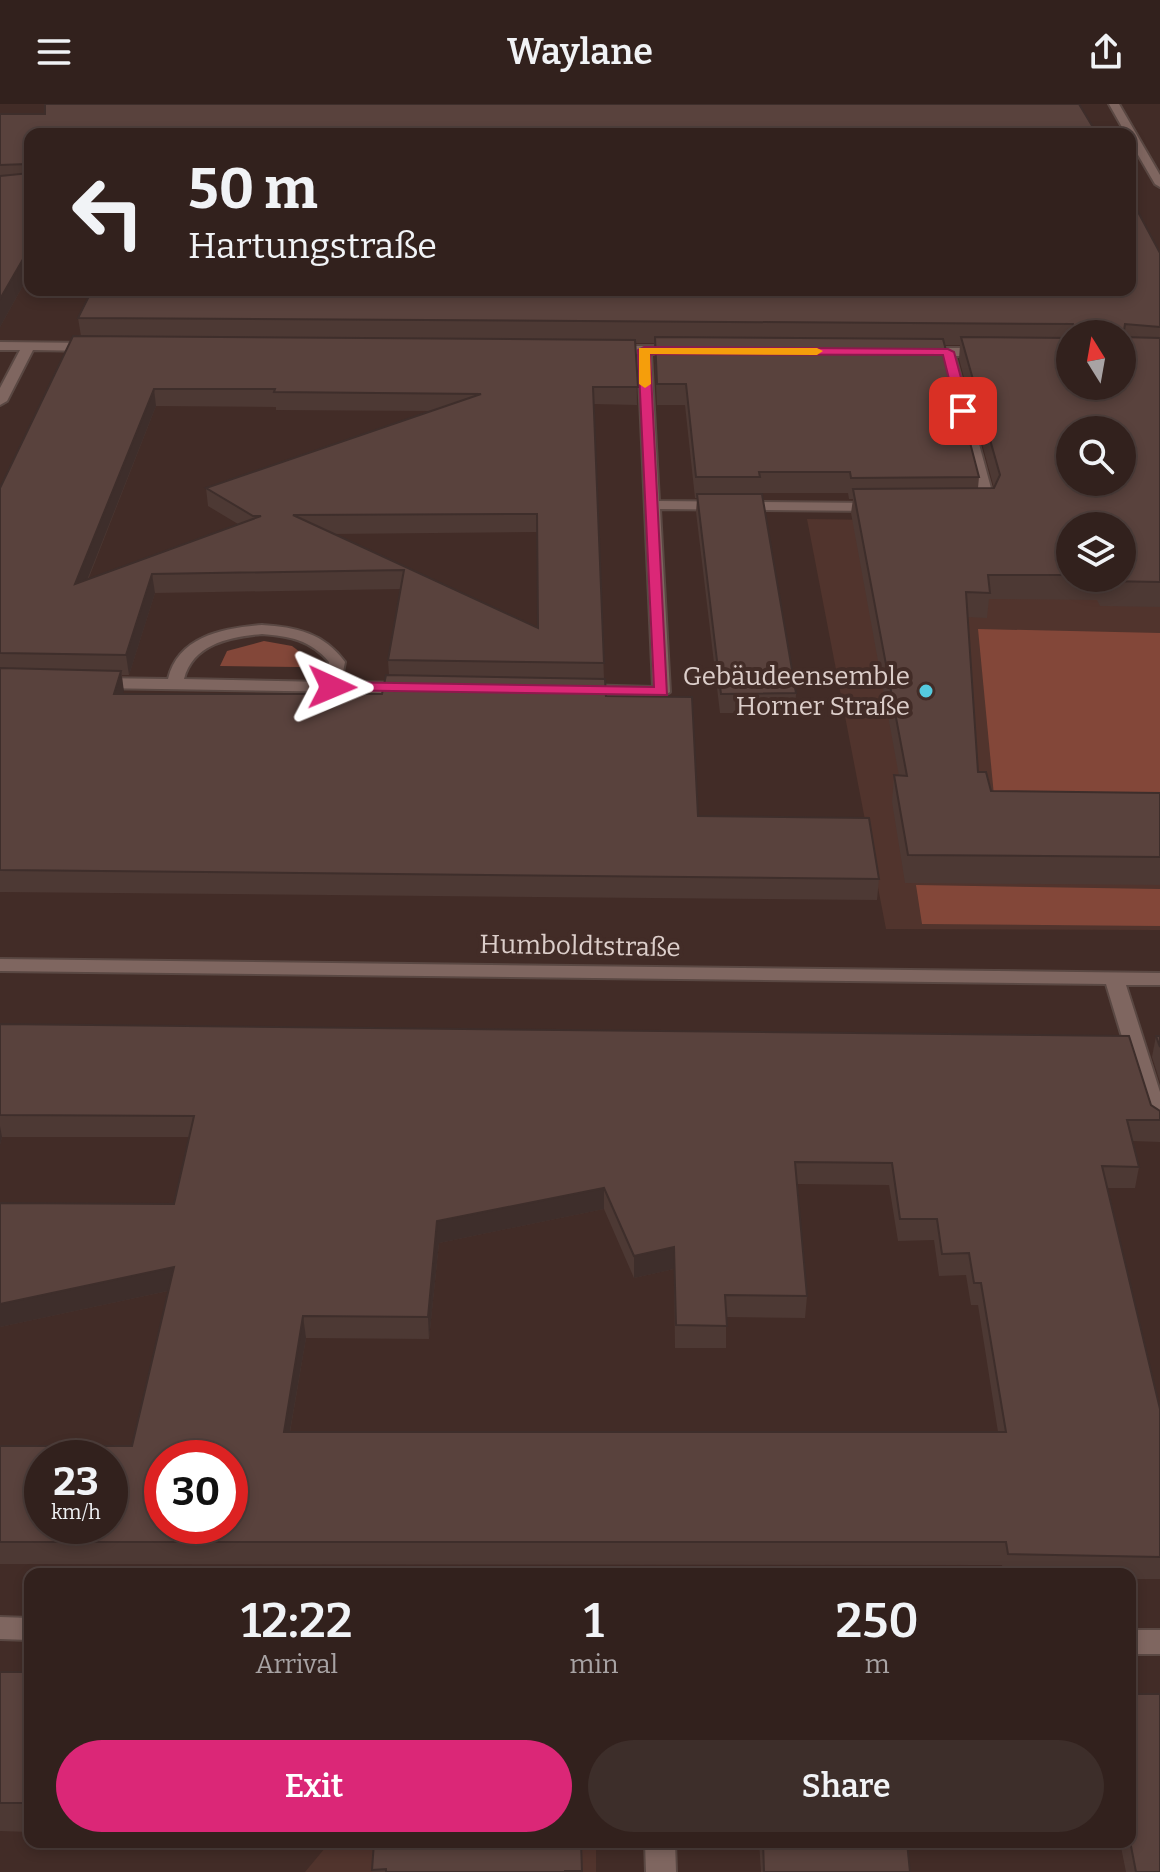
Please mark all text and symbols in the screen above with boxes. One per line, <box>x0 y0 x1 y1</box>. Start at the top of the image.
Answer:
icon: menu <box>32 30 76 74</box>
text: Waylane <box>507 30 653 74</box>
icon: share <box>1084 30 1128 74</box>
text: 50 m <box>188 156 318 223</box>
icon: left <box>56 160 160 264</box>
text: Hartungstraße <box>188 224 437 268</box>
north arrow <box>1056 320 1136 400</box>
map controls <box>1056 320 1136 592</box>
pin <box>929 377 997 445</box>
icon: arrive <box>941 389 985 433</box>
button: search <box>1056 416 1136 496</box>
button: layers <box>1056 512 1136 592</box>
position arrow <box>290 645 374 729</box>
place label: Gebäudeensemble Horner Straße <box>683 661 910 722</box>
marker: Gebäudeensemble Horner Straße <box>917 682 935 700</box>
street label: Humboldtstraße <box>479 929 681 963</box>
speed limit sign: 30 <box>144 1440 248 1544</box>
text: 23 <box>53 1458 99 1506</box>
text: km/h <box>51 1500 101 1524</box>
text: 12:22 <box>241 1592 352 1650</box>
text: 1 <box>584 1592 604 1650</box>
text: 250 <box>836 1592 919 1650</box>
text: Arrival <box>256 1649 338 1680</box>
text: min <box>569 1649 618 1680</box>
text: m <box>865 1649 890 1680</box>
button: Exit <box>56 1740 572 1832</box>
button: Share <box>588 1740 1104 1832</box>

